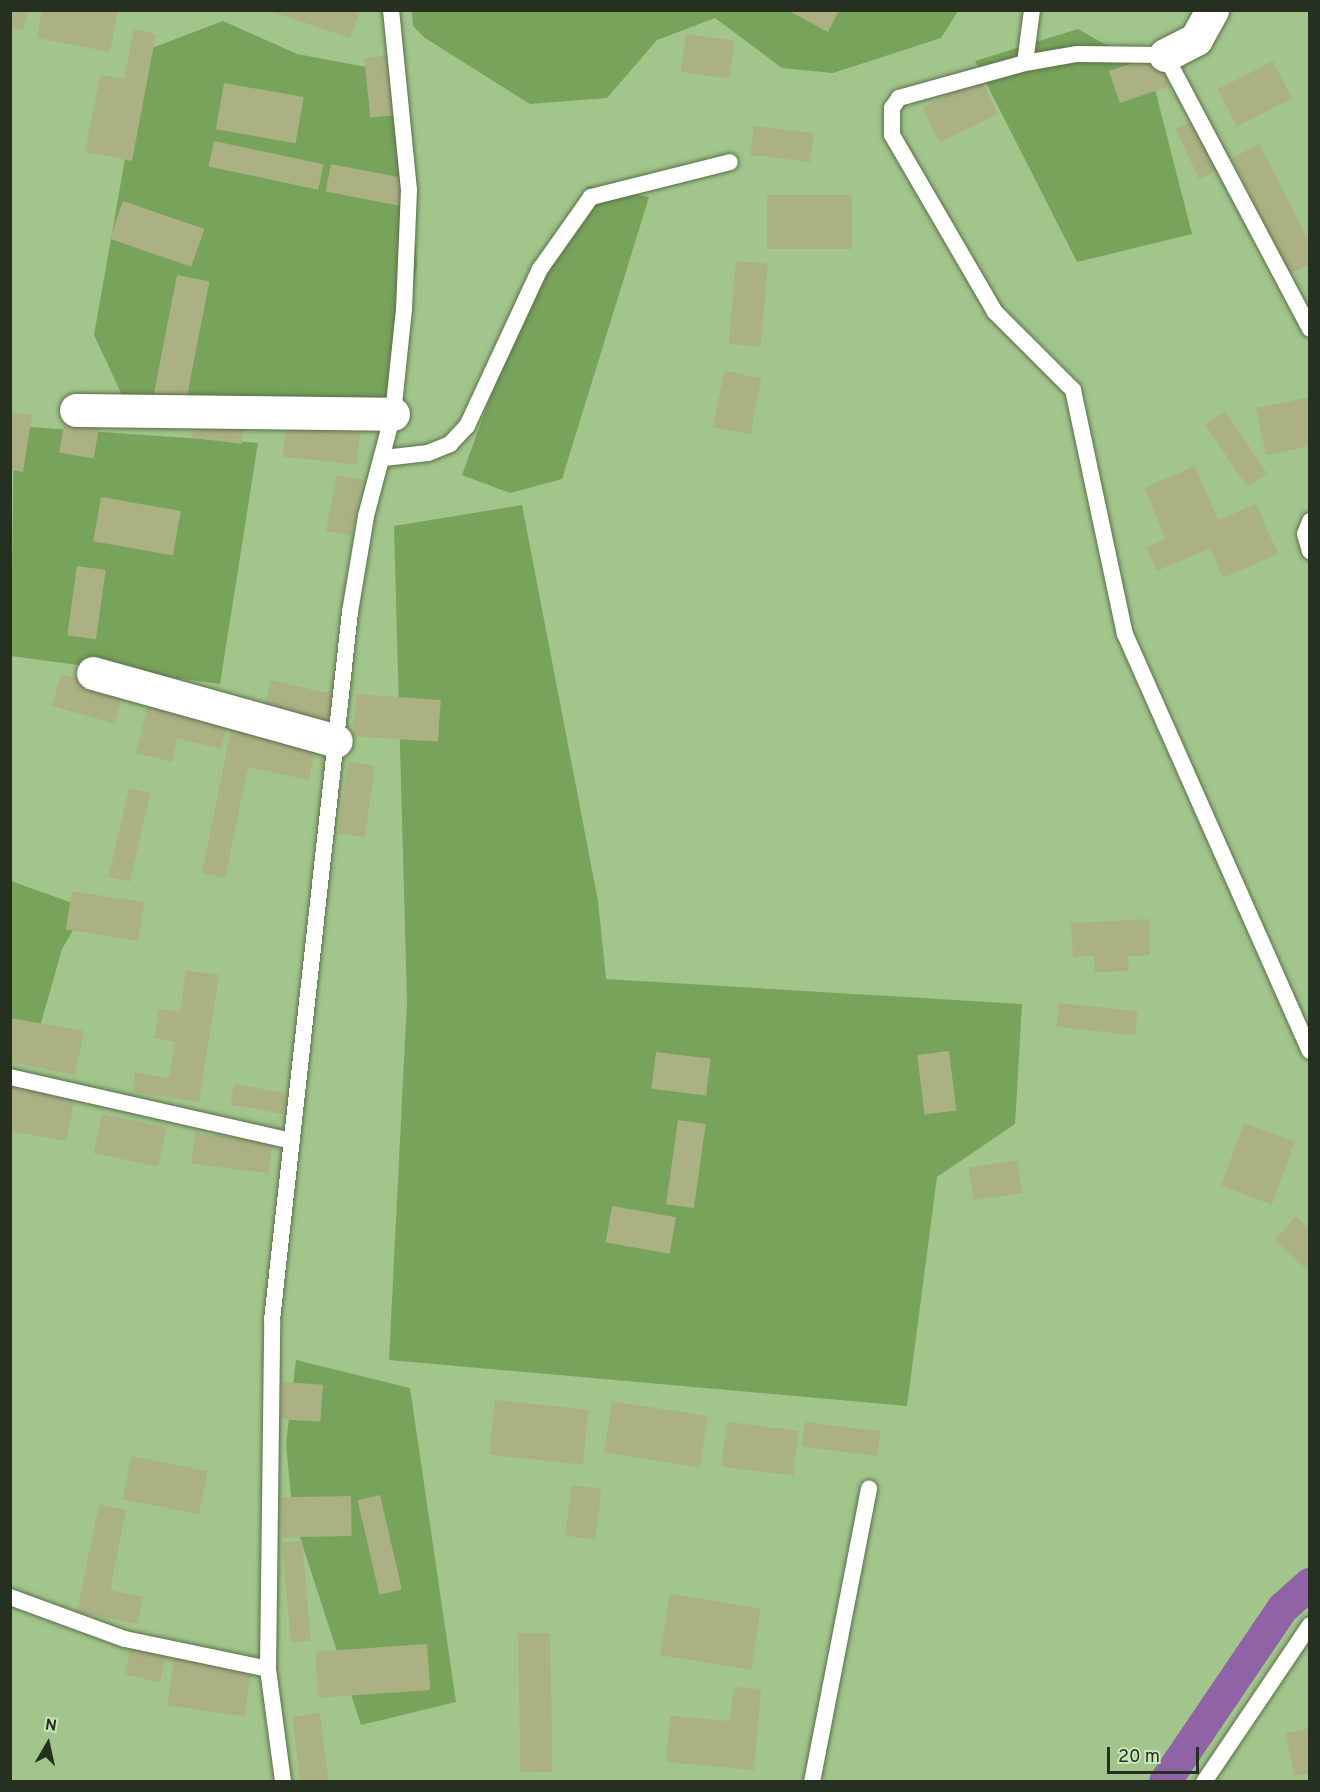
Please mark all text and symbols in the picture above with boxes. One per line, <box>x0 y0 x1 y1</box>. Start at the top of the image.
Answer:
north arrow <box>18 1714 78 1774</box>
text: N <box>44 1715 58 1737</box>
scale bar <box>1110 1735 1202 1773</box>
text: 20 m <box>1118 1746 1160 1769</box>

